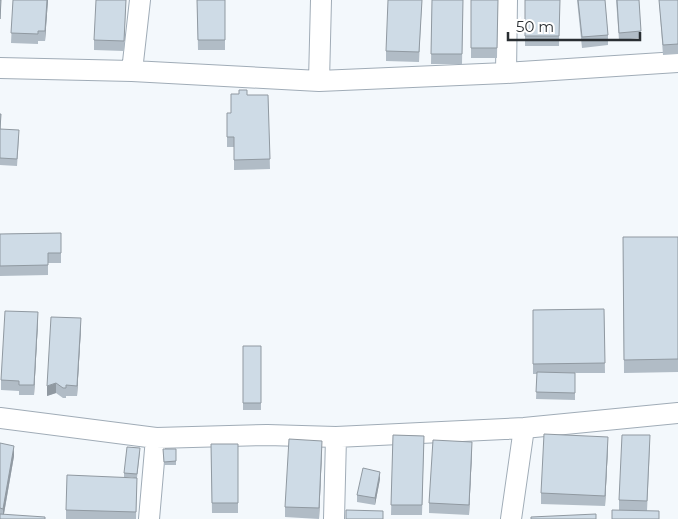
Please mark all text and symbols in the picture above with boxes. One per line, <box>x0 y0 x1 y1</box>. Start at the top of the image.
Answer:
scale bar <box>508 10 640 42</box>
text: 50 m <box>516 17 554 36</box>

